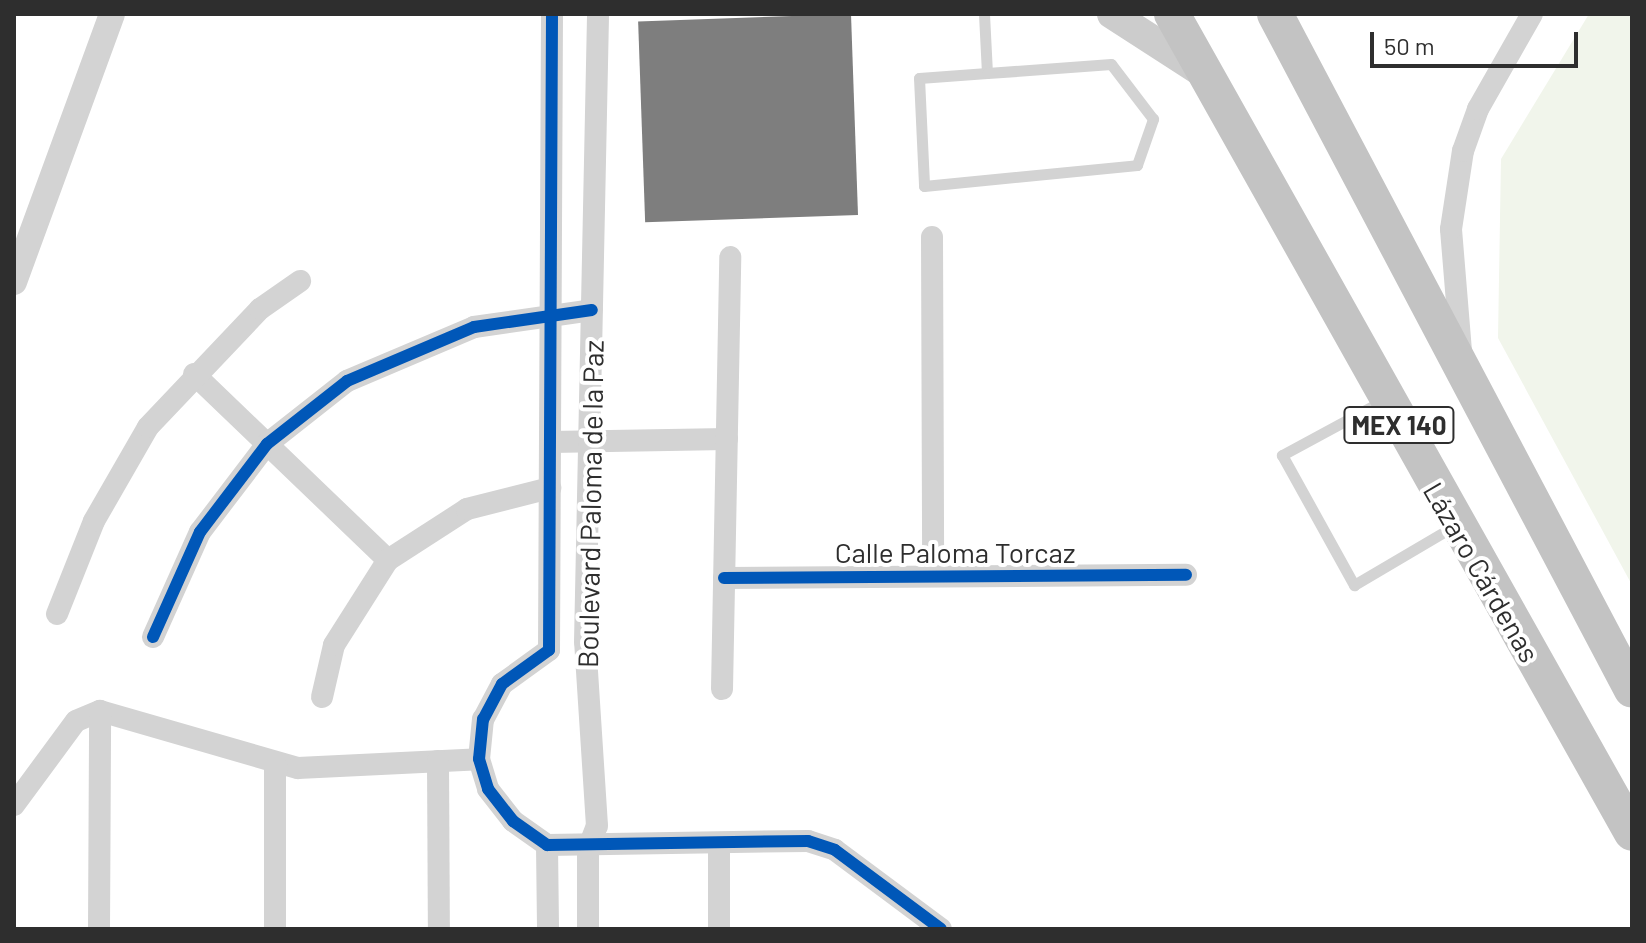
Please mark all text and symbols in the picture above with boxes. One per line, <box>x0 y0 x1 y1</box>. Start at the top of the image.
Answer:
scale bar <box>1374 16 1582 66</box>
text: 50 m <box>1384 31 1435 60</box>
street label: Boulevard Paloma de la Paz <box>570 340 610 668</box>
road number: MEX 140 <box>1343 403 1455 447</box>
street label: Lázaro Cárdenas <box>1417 476 1547 668</box>
street label: Calle Paloma Torcaz <box>835 535 1075 569</box>

